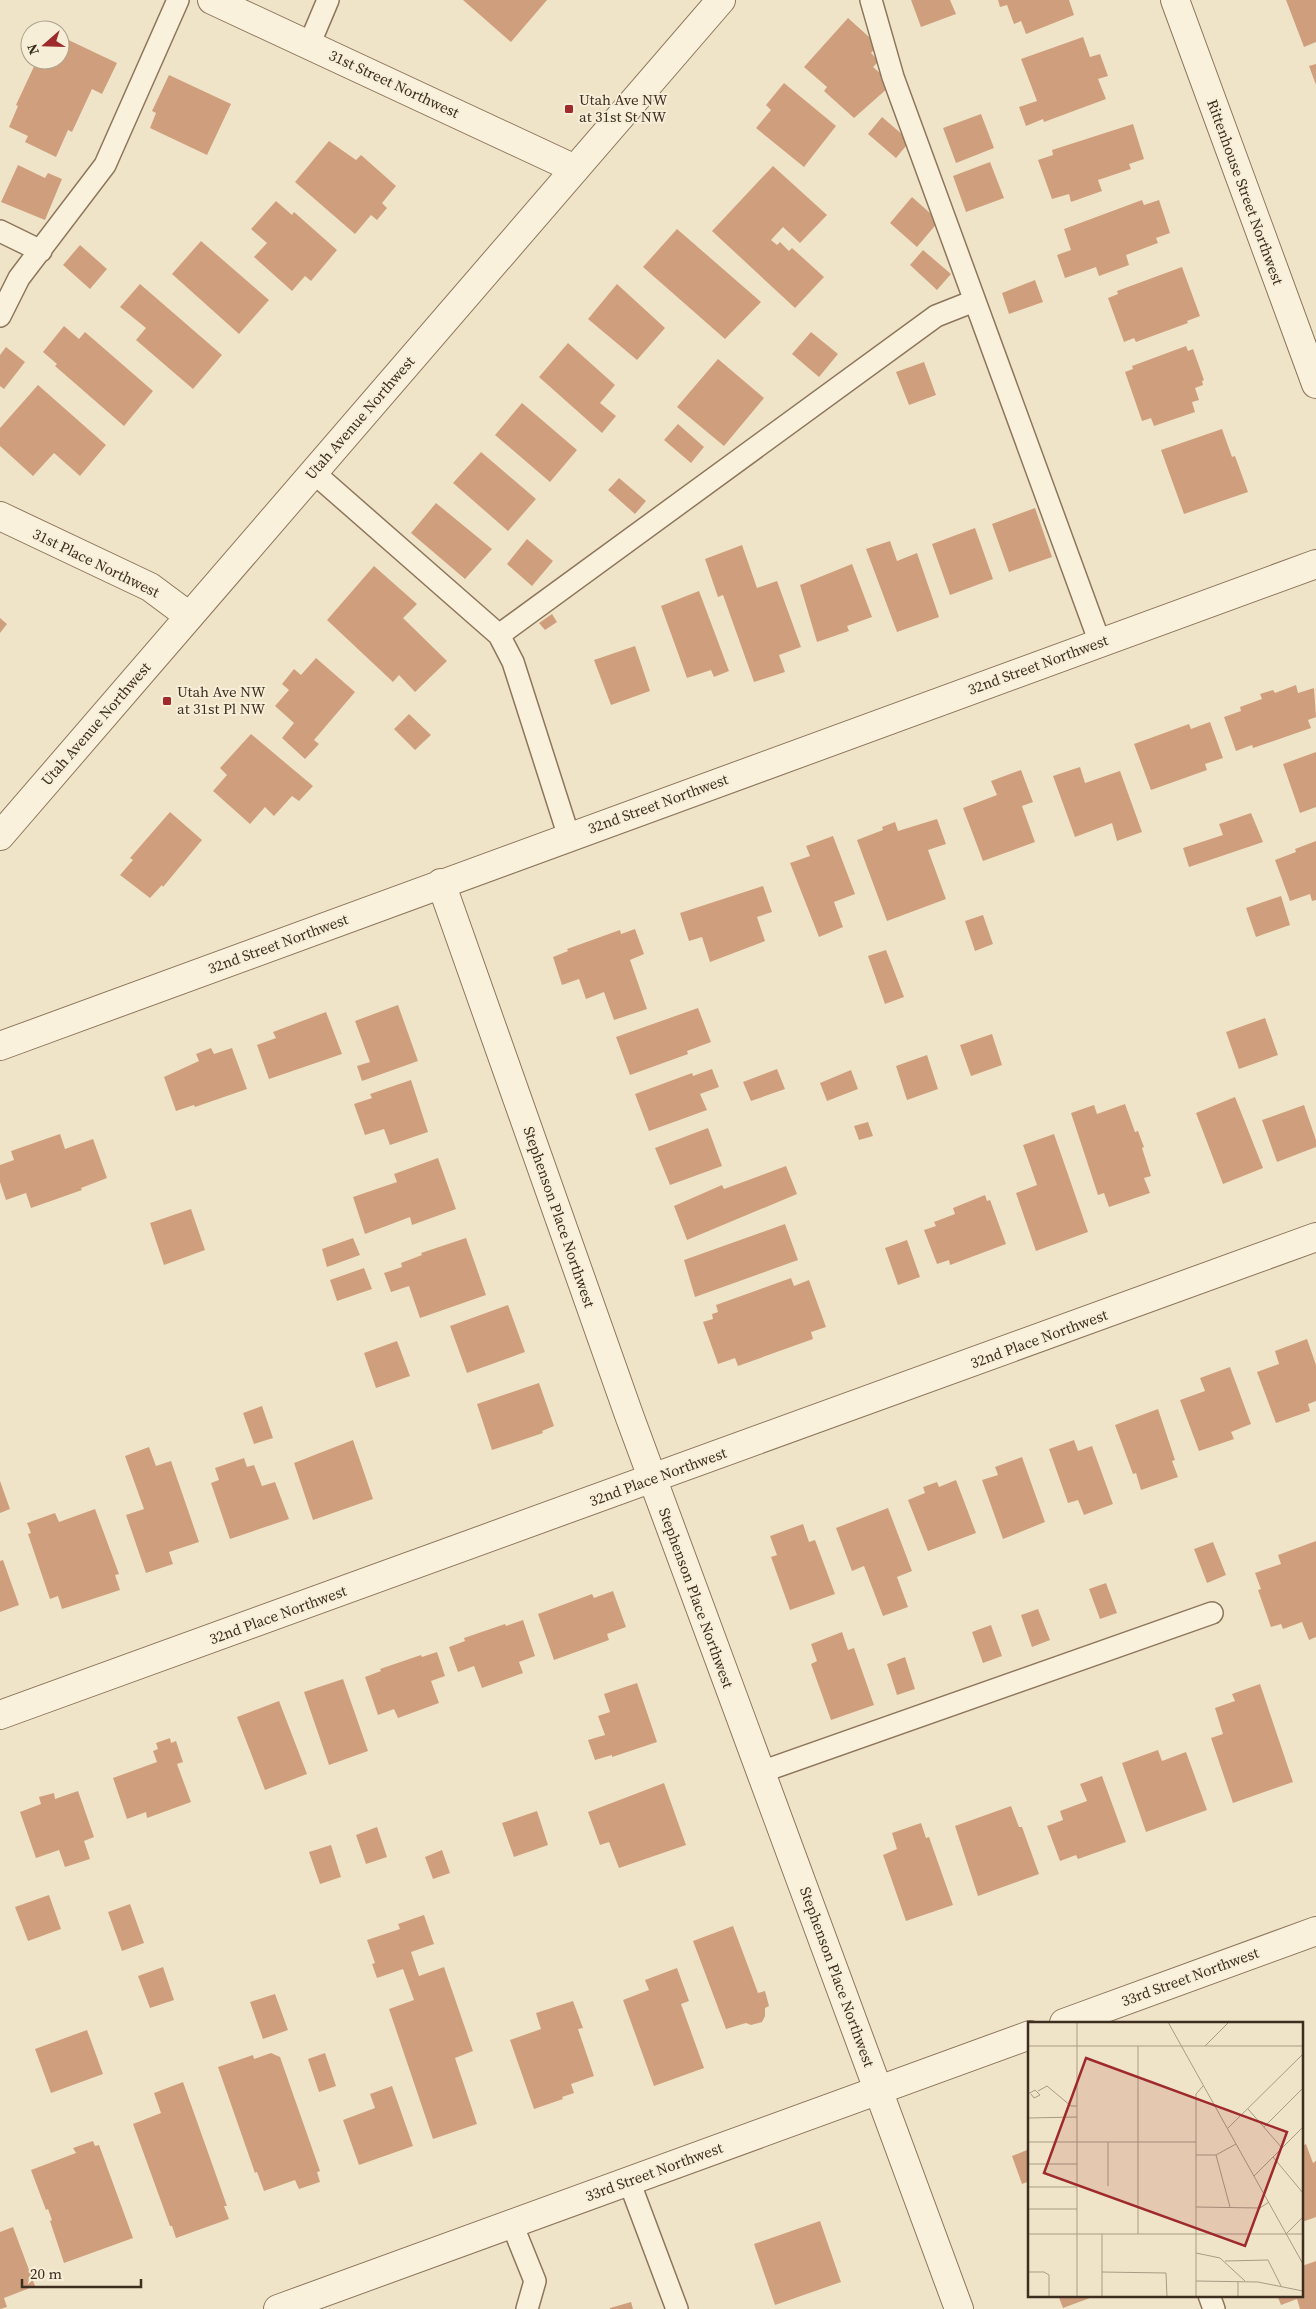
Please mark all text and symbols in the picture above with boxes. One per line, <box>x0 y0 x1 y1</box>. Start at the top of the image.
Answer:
north arrow <box>20 20 70 70</box>
text: N <box>22 41 44 58</box>
street label: 31st Street Northwest <box>326 44 463 123</box>
place label: Utah Ave NW at 31st St NW <box>579 89 668 127</box>
street label: Rittenhouse Street Northwest <box>1202 96 1289 288</box>
marker: Utah Ave NW at 31st St NW <box>563 103 575 115</box>
street label: Utah Avenue Northwest <box>300 351 419 484</box>
street label: 31st Place Northwest <box>29 523 163 602</box>
street label: 32nd Street Northwest <box>965 629 1111 700</box>
street label: Utah Avenue Northwest <box>36 657 155 790</box>
place label: Utah Ave NW at 31st Pl NW <box>177 681 266 719</box>
marker: Utah Ave NW at 31st Pl NW <box>161 695 173 707</box>
street label: 32nd Street Northwest <box>585 768 731 839</box>
street label: 32nd Street Northwest <box>205 908 351 979</box>
street label: Stephenson Place Northwest <box>519 1124 600 1310</box>
street label: 32nd Place Northwest <box>967 1304 1111 1373</box>
street label: 32nd Place Northwest <box>586 1442 730 1511</box>
street label: Stephenson Place Northwest <box>654 1505 739 1691</box>
street label: 32nd Place Northwest <box>206 1580 350 1649</box>
street label: Stephenson Place Northwest <box>795 1884 880 2070</box>
street label: 33rd Street Northwest <box>1118 1942 1262 2011</box>
inset map <box>1028 2022 1304 2296</box>
street label: 33rd Street Northwest <box>582 2137 726 2206</box>
scale bar <box>22 2256 141 2288</box>
text: 20 m <box>30 2263 62 2284</box>

